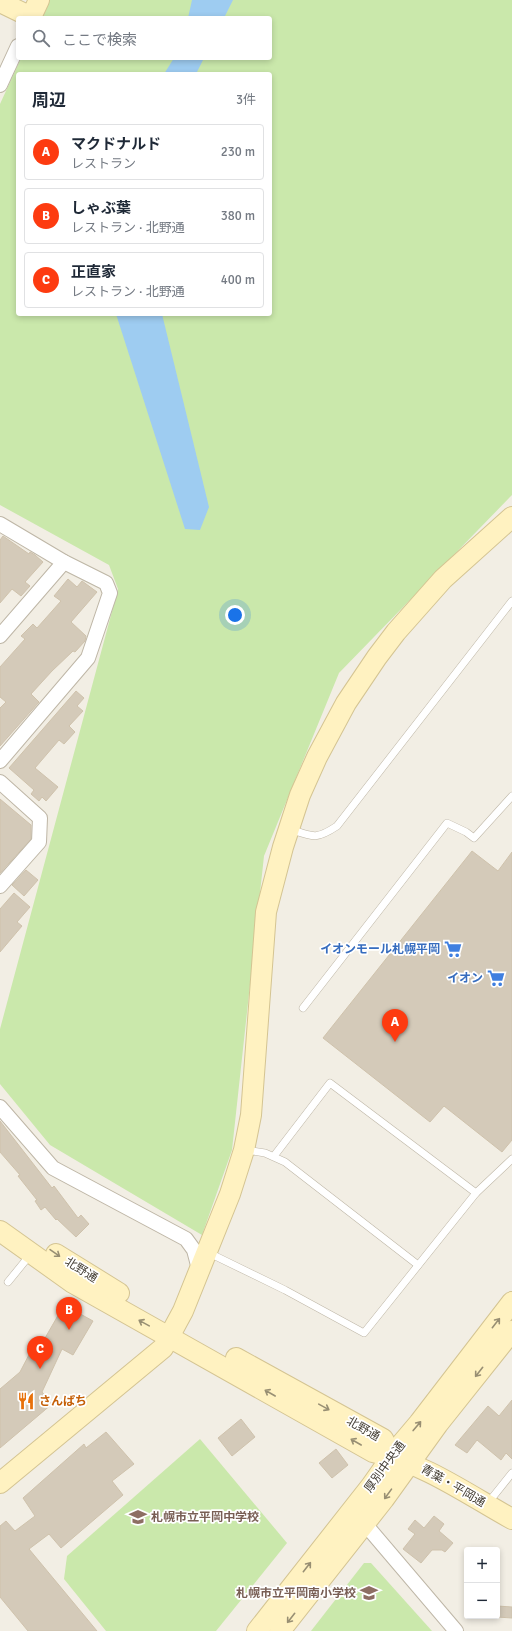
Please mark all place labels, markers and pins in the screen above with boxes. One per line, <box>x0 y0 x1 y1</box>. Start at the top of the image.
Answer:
supermarket icon: イオンモール札幌平岡 <box>443 939 463 959</box>
place label: イオンモール札幌平岡 <box>320 942 440 957</box>
supermarket icon: イオン <box>486 968 506 988</box>
place label: イオン <box>447 971 483 986</box>
pin: A <box>382 1009 408 1042</box>
pin: B <box>56 1297 82 1330</box>
pin: C <box>27 1336 53 1369</box>
restaurant icon: さんぱち <box>16 1391 36 1411</box>
place label: さんぱち <box>39 1394 87 1409</box>
school or university icon: 札幌市立平岡中学校 <box>128 1507 148 1527</box>
place label: 札幌市立平岡中学校 <box>151 1510 259 1525</box>
school or university icon: 札幌市立平岡南小学校 <box>359 1583 379 1603</box>
place label: 札幌市立平岡南小学校 <box>236 1586 356 1601</box>

